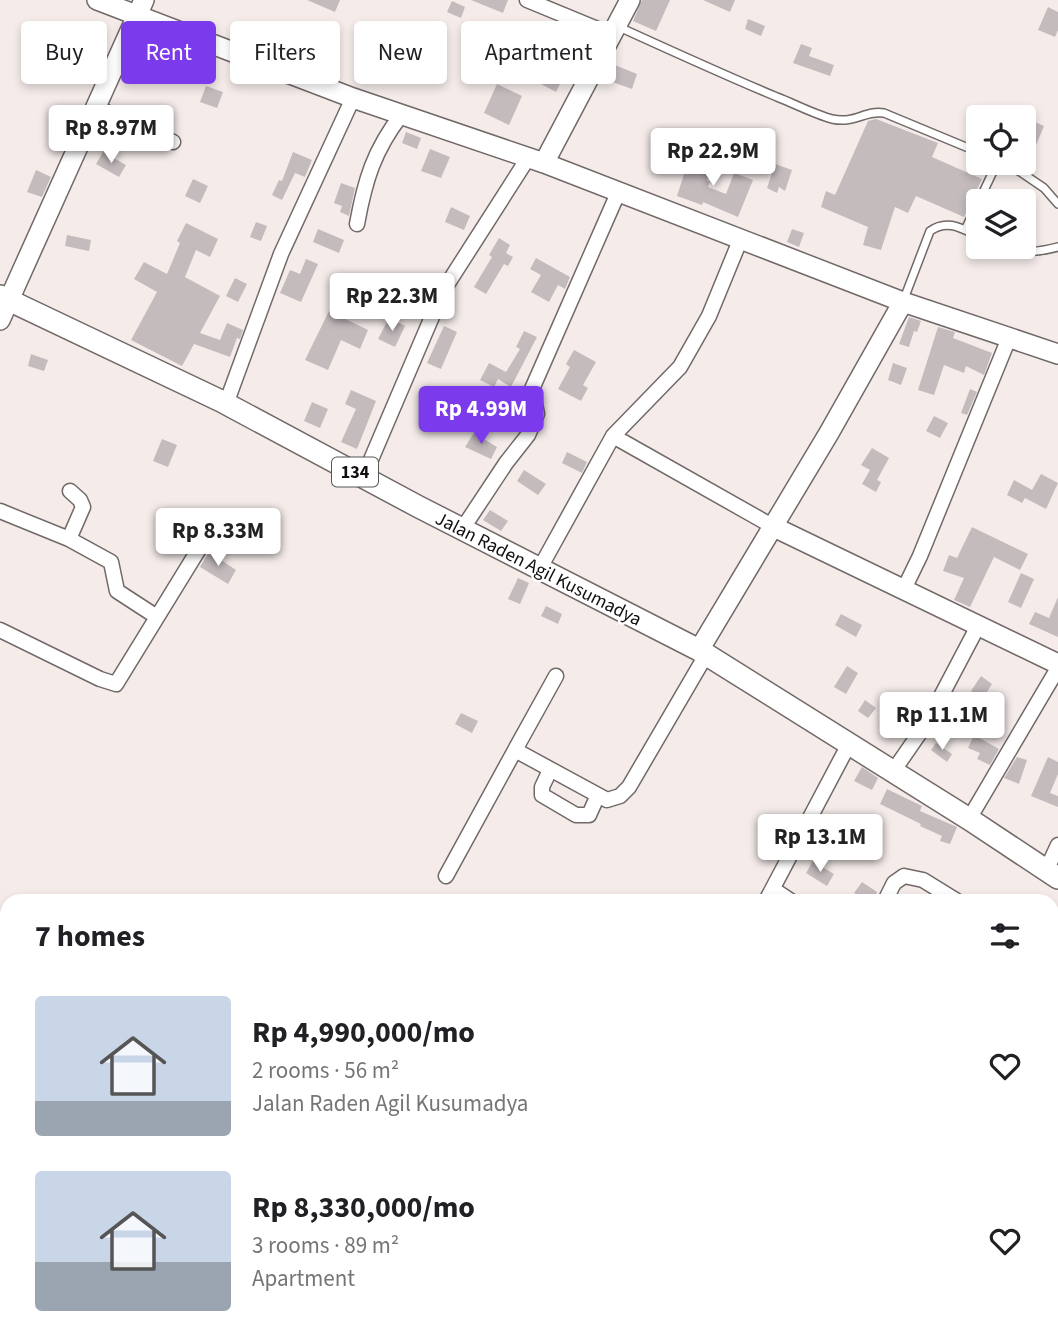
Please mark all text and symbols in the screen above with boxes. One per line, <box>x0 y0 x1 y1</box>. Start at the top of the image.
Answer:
chip: Buy <box>21 21 107 84</box>
chip: Rent <box>121 21 216 84</box>
chip: Filters <box>230 21 340 84</box>
chip: New <box>354 21 447 84</box>
chip: Apartment <box>461 21 616 84</box>
map controls <box>966 105 1036 259</box>
button: locate <box>966 105 1036 175</box>
pin: Rp 8.97M <box>39 106 183 165</box>
text: Rp 8.97M <box>65 111 157 144</box>
pin: Rp 22.9M <box>641 128 785 188</box>
text: Rp 22.9M <box>667 134 759 167</box>
button: layers <box>966 189 1036 259</box>
pin: Rp 22.3M <box>320 274 464 333</box>
text: Rp 22.3M <box>346 279 438 312</box>
pin: Rp 4.99M <box>409 386 553 446</box>
text: Rp 4.99M <box>435 392 527 425</box>
road number: 134 <box>332 458 378 486</box>
street label: Jalan Raden Agil Kusumadya <box>430 505 646 633</box>
pin: Rp 8.33M <box>146 508 290 568</box>
text: Rp 8.33M <box>172 514 264 547</box>
pin: Rp 11.1M <box>870 692 1014 752</box>
text: Rp 11.1M <box>896 698 988 731</box>
pin: Rp 13.1M <box>748 814 892 874</box>
text: Rp 13.1M <box>774 820 866 853</box>
text: 7 homes <box>35 915 145 958</box>
icon: filters <box>986 917 1024 955</box>
text: Rp 4,990,000/mo <box>252 1011 475 1054</box>
icon: home <box>91 1024 175 1108</box>
icon: heart <box>986 1047 1024 1085</box>
text: 2 rooms · 56 m² <box>252 1054 399 1087</box>
text: Jalan Raden Agil Kusumadya <box>252 1087 528 1120</box>
text: Rp 8,330,000/mo <box>252 1186 475 1229</box>
icon: home <box>91 1199 175 1283</box>
icon: heart <box>986 1222 1024 1260</box>
text: 3 rooms · 89 m² <box>252 1229 399 1262</box>
text: Apartment <box>252 1262 355 1295</box>

